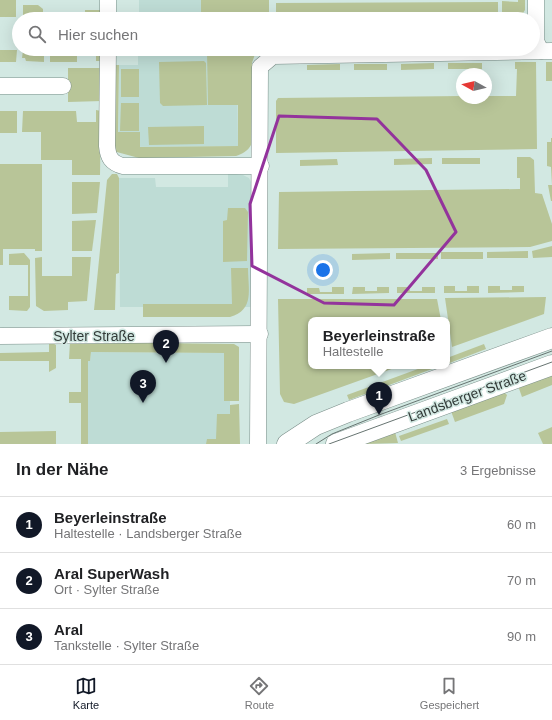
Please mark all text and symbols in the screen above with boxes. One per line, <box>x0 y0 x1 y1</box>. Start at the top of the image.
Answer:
search box <box>12 12 540 56</box>
icon: search <box>26 23 48 45</box>
text: Hier suchen <box>58 26 138 43</box>
north arrow <box>456 68 492 104</box>
your location <box>313 260 333 280</box>
popup <box>308 317 450 369</box>
text: Beyerleinstraße <box>323 327 435 344</box>
street label: Sylter Straße <box>53 328 135 344</box>
pin: 2 <box>153 330 179 363</box>
text: Haltestelle <box>323 344 383 359</box>
street label: Landsberger Straße <box>406 367 528 425</box>
pin: 3 <box>130 370 156 403</box>
pin: 1 <box>366 382 392 415</box>
text: In der Nähe <box>16 460 109 479</box>
text: 3 Ergebnisse <box>460 463 536 478</box>
text: Beyerleinstraße <box>54 509 167 526</box>
text: 1 <box>25 517 33 532</box>
text: 60 m <box>507 517 536 532</box>
text: Haltestelle · Landsberger Straße <box>54 526 242 541</box>
text: Aral SuperWash <box>54 565 169 582</box>
text: 2 <box>25 573 33 588</box>
text: 70 m <box>507 573 536 588</box>
text: Ort · Sylter Straße <box>54 582 159 597</box>
text: Aral <box>54 621 83 638</box>
text: 3 <box>25 629 33 644</box>
text: 90 m <box>507 629 536 644</box>
text: Tankstelle · Sylter Straße <box>54 638 199 653</box>
tab: Karte <box>73 675 99 711</box>
tab: Route <box>245 675 274 711</box>
tab: Gespeichert <box>420 675 479 711</box>

